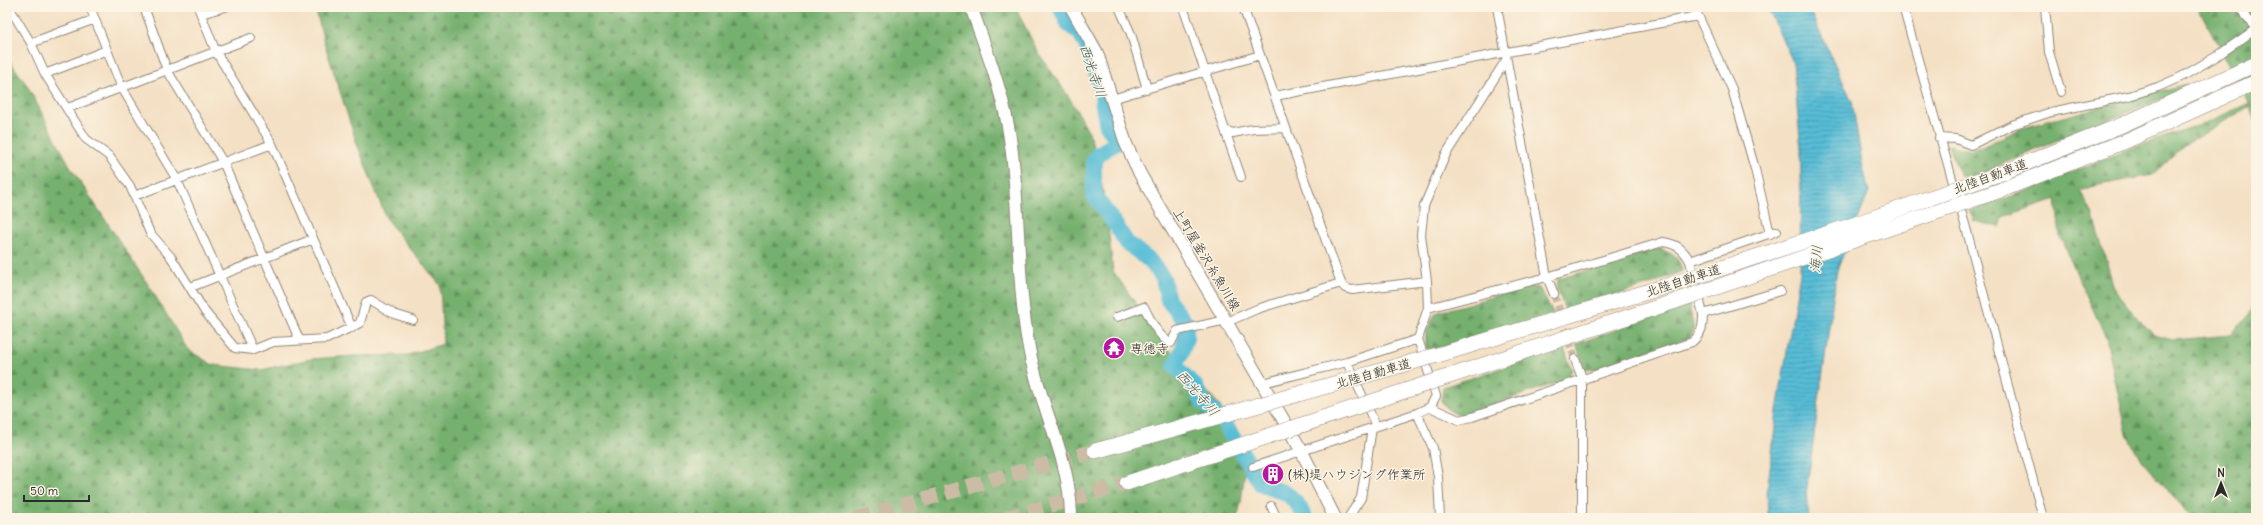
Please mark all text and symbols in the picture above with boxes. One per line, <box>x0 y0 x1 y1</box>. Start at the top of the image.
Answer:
water label: 西光寺川 <box>1075 42 1111 100</box>
street label: 北陸自動車道 <box>1951 155 2030 198</box>
street label: 上町屋釜沢糸魚川線 <box>1169 205 1244 315</box>
water label: 海川 <box>1806 244 1826 274</box>
street label: 北陸自動車道 <box>1643 260 1723 301</box>
temple icon: 専徳寺 <box>1101 335 1127 361</box>
place label: 専徳寺 <box>1130 340 1169 357</box>
street label: 北陸自動車道 <box>1333 355 1413 392</box>
water label: 西光寺川 <box>1173 366 1223 420</box>
building icon: (株)堤ハウジング作業所 <box>1260 461 1286 487</box>
north arrow <box>2201 463 2241 503</box>
place label: (株)堤ハウジング作業所 <box>1288 466 1426 483</box>
text: N <box>2217 466 2225 480</box>
scale bar <box>24 477 89 503</box>
text: 50 m <box>30 483 59 498</box>

